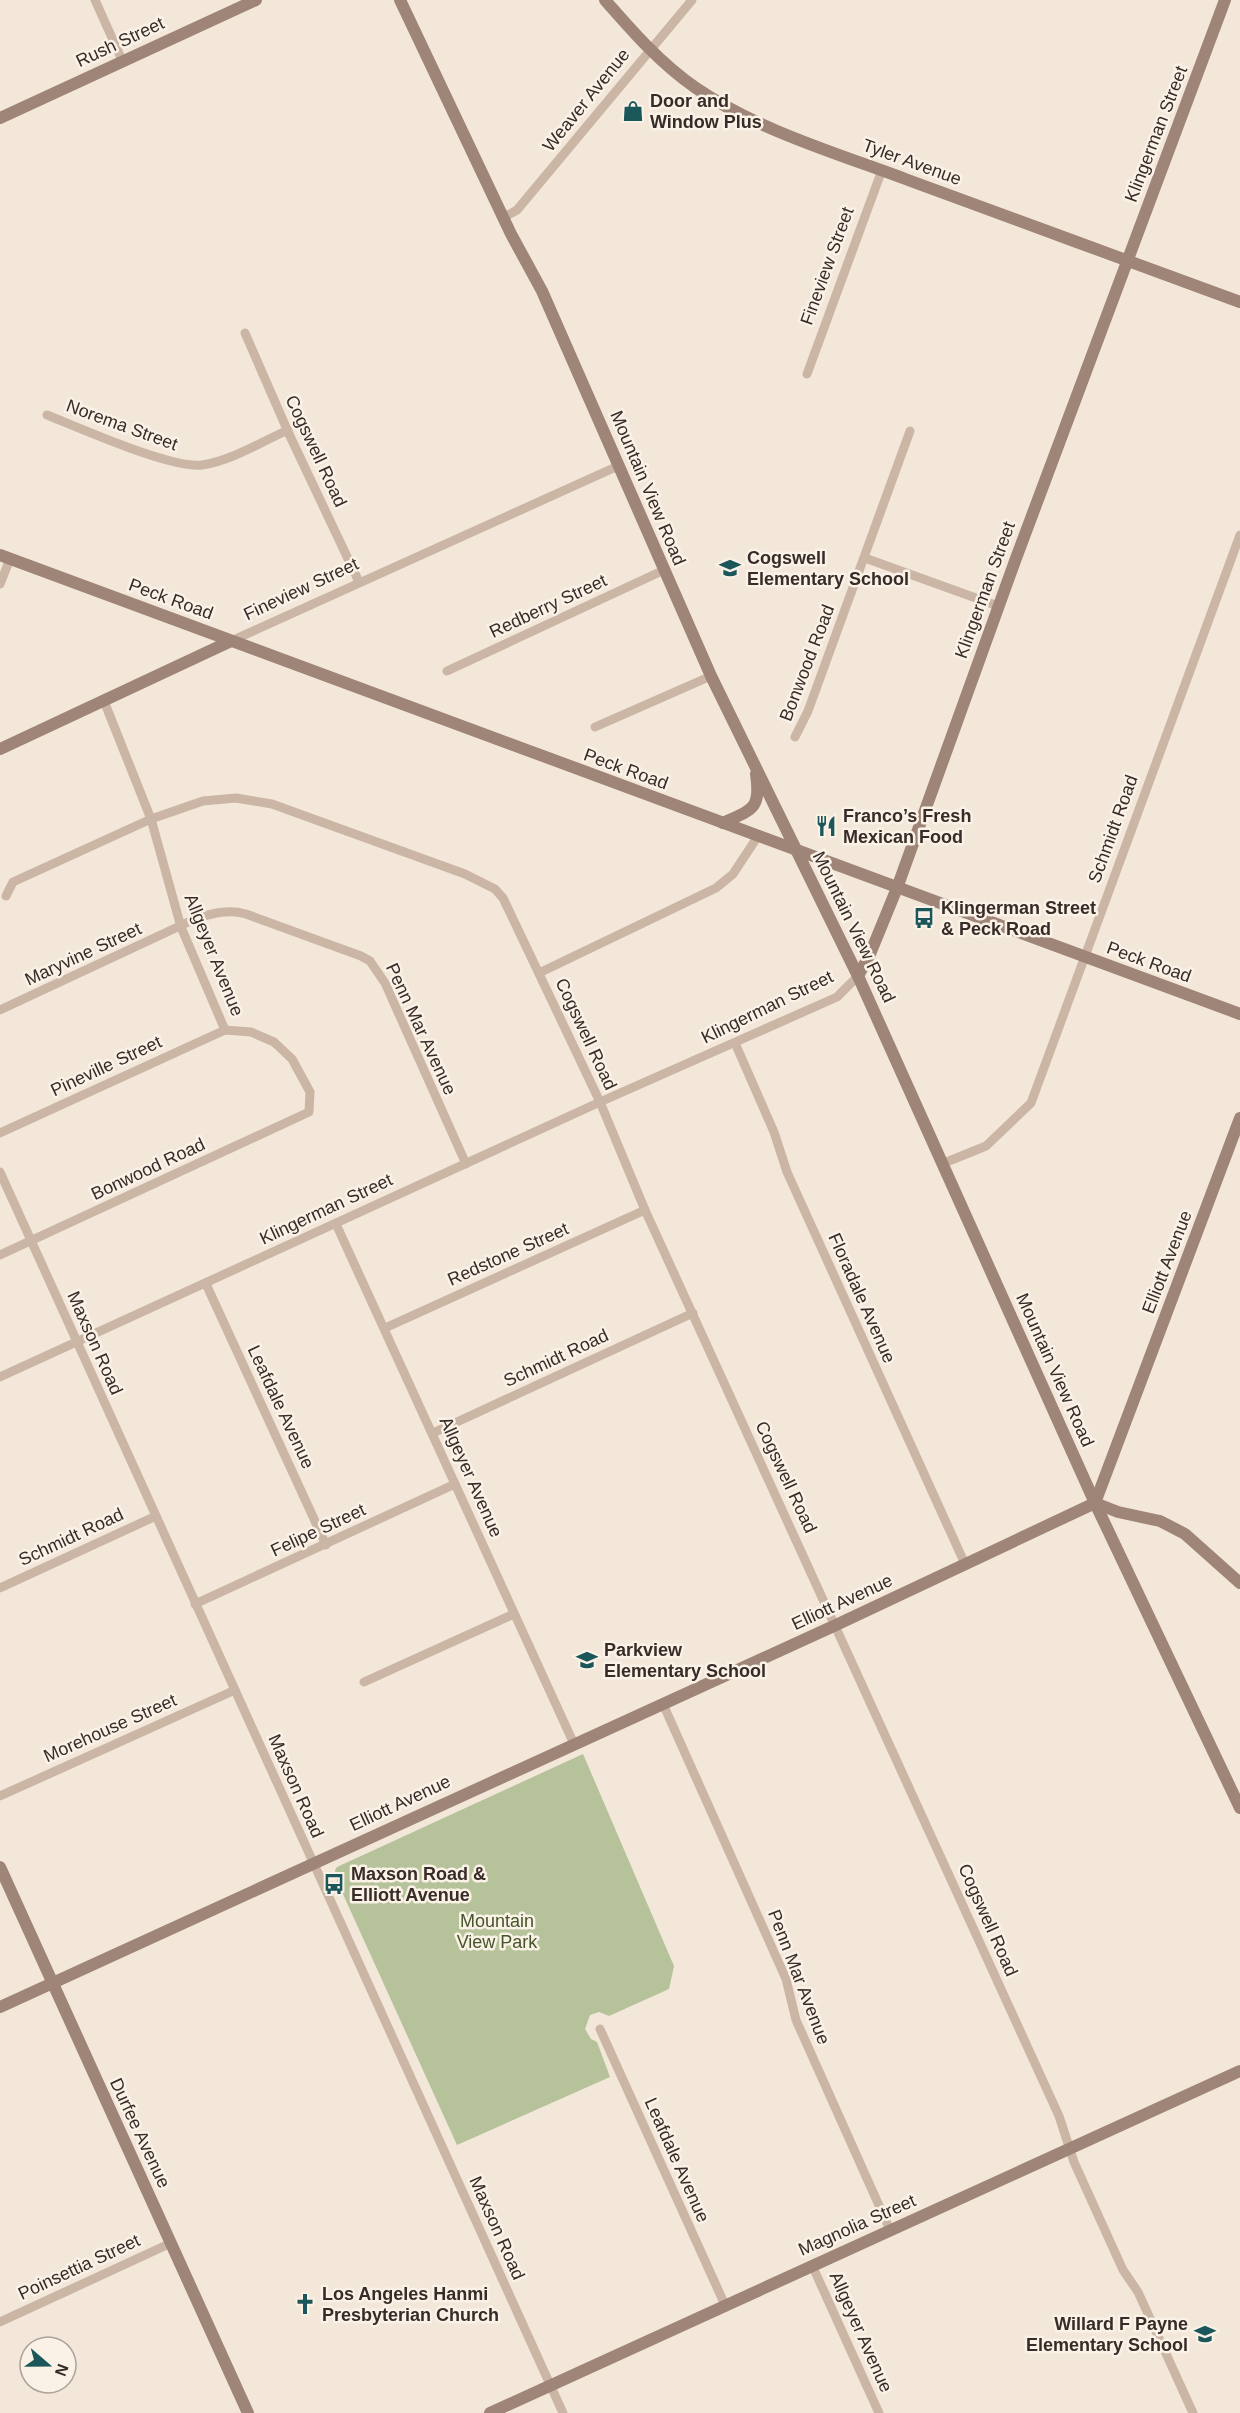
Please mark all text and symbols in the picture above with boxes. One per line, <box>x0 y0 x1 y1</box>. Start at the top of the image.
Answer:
street label: Rush Street <box>73 13 167 71</box>
street label: Weaver Avenue <box>538 45 634 155</box>
street label: Klingerman Street <box>1121 63 1191 205</box>
place label: Door and Window Plus <box>650 91 762 132</box>
shop icon: Door and Window Plus <box>621 99 645 123</box>
street label: Tyler Avenue <box>860 135 964 189</box>
street label: Fineview Street <box>796 204 858 328</box>
street label: Cogswell Road <box>281 392 351 510</box>
street label: Norema Street <box>64 396 180 454</box>
street label: Mountain View Road <box>606 408 690 568</box>
street label: Klingerman Street <box>951 519 1019 661</box>
place label: Cogswell Elementary School <box>747 548 909 589</box>
street label: Fineview Street <box>241 554 361 624</box>
school or university icon: Cogswell Elementary School <box>718 556 742 580</box>
street label: Redberry Street <box>486 570 610 642</box>
street label: Peck Road <box>126 575 216 623</box>
street label: Bonwood Road <box>776 602 838 724</box>
street label: Peck Road <box>581 745 671 793</box>
street label: Schmidt Road <box>1084 772 1142 886</box>
place label: Franco’s Fresh Mexican Food <box>843 806 971 847</box>
restaurant icon: Franco’s Fresh Mexican Food <box>814 814 838 838</box>
street label: Mountain View Road <box>809 848 899 1006</box>
street label: Allgeyer Avenue <box>180 891 248 1019</box>
place label: Klingerman Street & Peck Road <box>941 898 1096 939</box>
bus stop icon: Klingerman Street & Peck Road <box>912 906 936 930</box>
street label: Maryvine Street <box>22 918 144 990</box>
street label: Peck Road <box>1104 938 1194 986</box>
street label: Penn Mar Avenue <box>382 960 460 1098</box>
street label: Klingerman Street <box>698 966 836 1048</box>
street label: Cogswell Road <box>551 975 621 1093</box>
street label: Pineville Street <box>47 1032 165 1100</box>
street label: Bonwood Road <box>88 1134 208 1204</box>
street label: Klingerman Street <box>256 1169 396 1249</box>
street label: Elliott Avenue <box>1138 1208 1196 1316</box>
street label: Redstone Street <box>445 1218 571 1290</box>
street label: Floradale Avenue <box>824 1230 900 1366</box>
street label: Maxson Road <box>63 1288 127 1398</box>
street label: Mountain View Road <box>1012 1290 1098 1450</box>
street label: Schmidt Road <box>501 1325 611 1391</box>
street label: Leafdale Avenue <box>244 1342 318 1472</box>
street label: Allgeyer Avenue <box>435 1414 507 1540</box>
street label: Cogswell Road <box>751 1418 821 1536</box>
street label: Felipe Street <box>268 1499 368 1561</box>
street label: Schmidt Road <box>16 1504 126 1570</box>
street label: Elliott Avenue <box>788 1570 896 1634</box>
place label: Parkview Elementary School <box>604 1640 766 1681</box>
school or university icon: Parkview Elementary School <box>575 1648 599 1672</box>
street label: Morehouse Street <box>41 1690 179 1766</box>
street label: Maxson Road <box>264 1731 328 1841</box>
street label: Elliott Avenue <box>346 1771 454 1835</box>
street label: Cogswell Road <box>954 1861 1022 1979</box>
place label: Maxson Road & Elliott Avenue <box>351 1864 486 1905</box>
bus stop icon: Maxson Road & Elliott Avenue <box>322 1872 346 1896</box>
street label: Penn Mar Avenue <box>764 1907 834 2047</box>
park label: Mountain View Park <box>457 1911 538 1952</box>
street label: Durfee Avenue <box>106 2075 174 2191</box>
street label: Leafdale Avenue <box>641 2095 713 2225</box>
street label: Maxson Road <box>465 2173 529 2283</box>
street label: Magnolia Street <box>795 2190 919 2260</box>
street label: Poinsettia Street <box>15 2230 143 2304</box>
street label: Allgeyer Avenue <box>825 2269 897 2395</box>
place label: Los Angeles Hanmi Presbyterian Church <box>322 2284 499 2325</box>
church icon: Los Angeles Hanmi Presbyterian Church <box>293 2292 317 2316</box>
place label: Willard F Payne Elementary School <box>1026 2314 1188 2355</box>
school or university icon: Willard F Payne Elementary School <box>1193 2322 1217 2346</box>
north arrow <box>18 2335 78 2395</box>
text: N <box>52 2362 72 2378</box>

